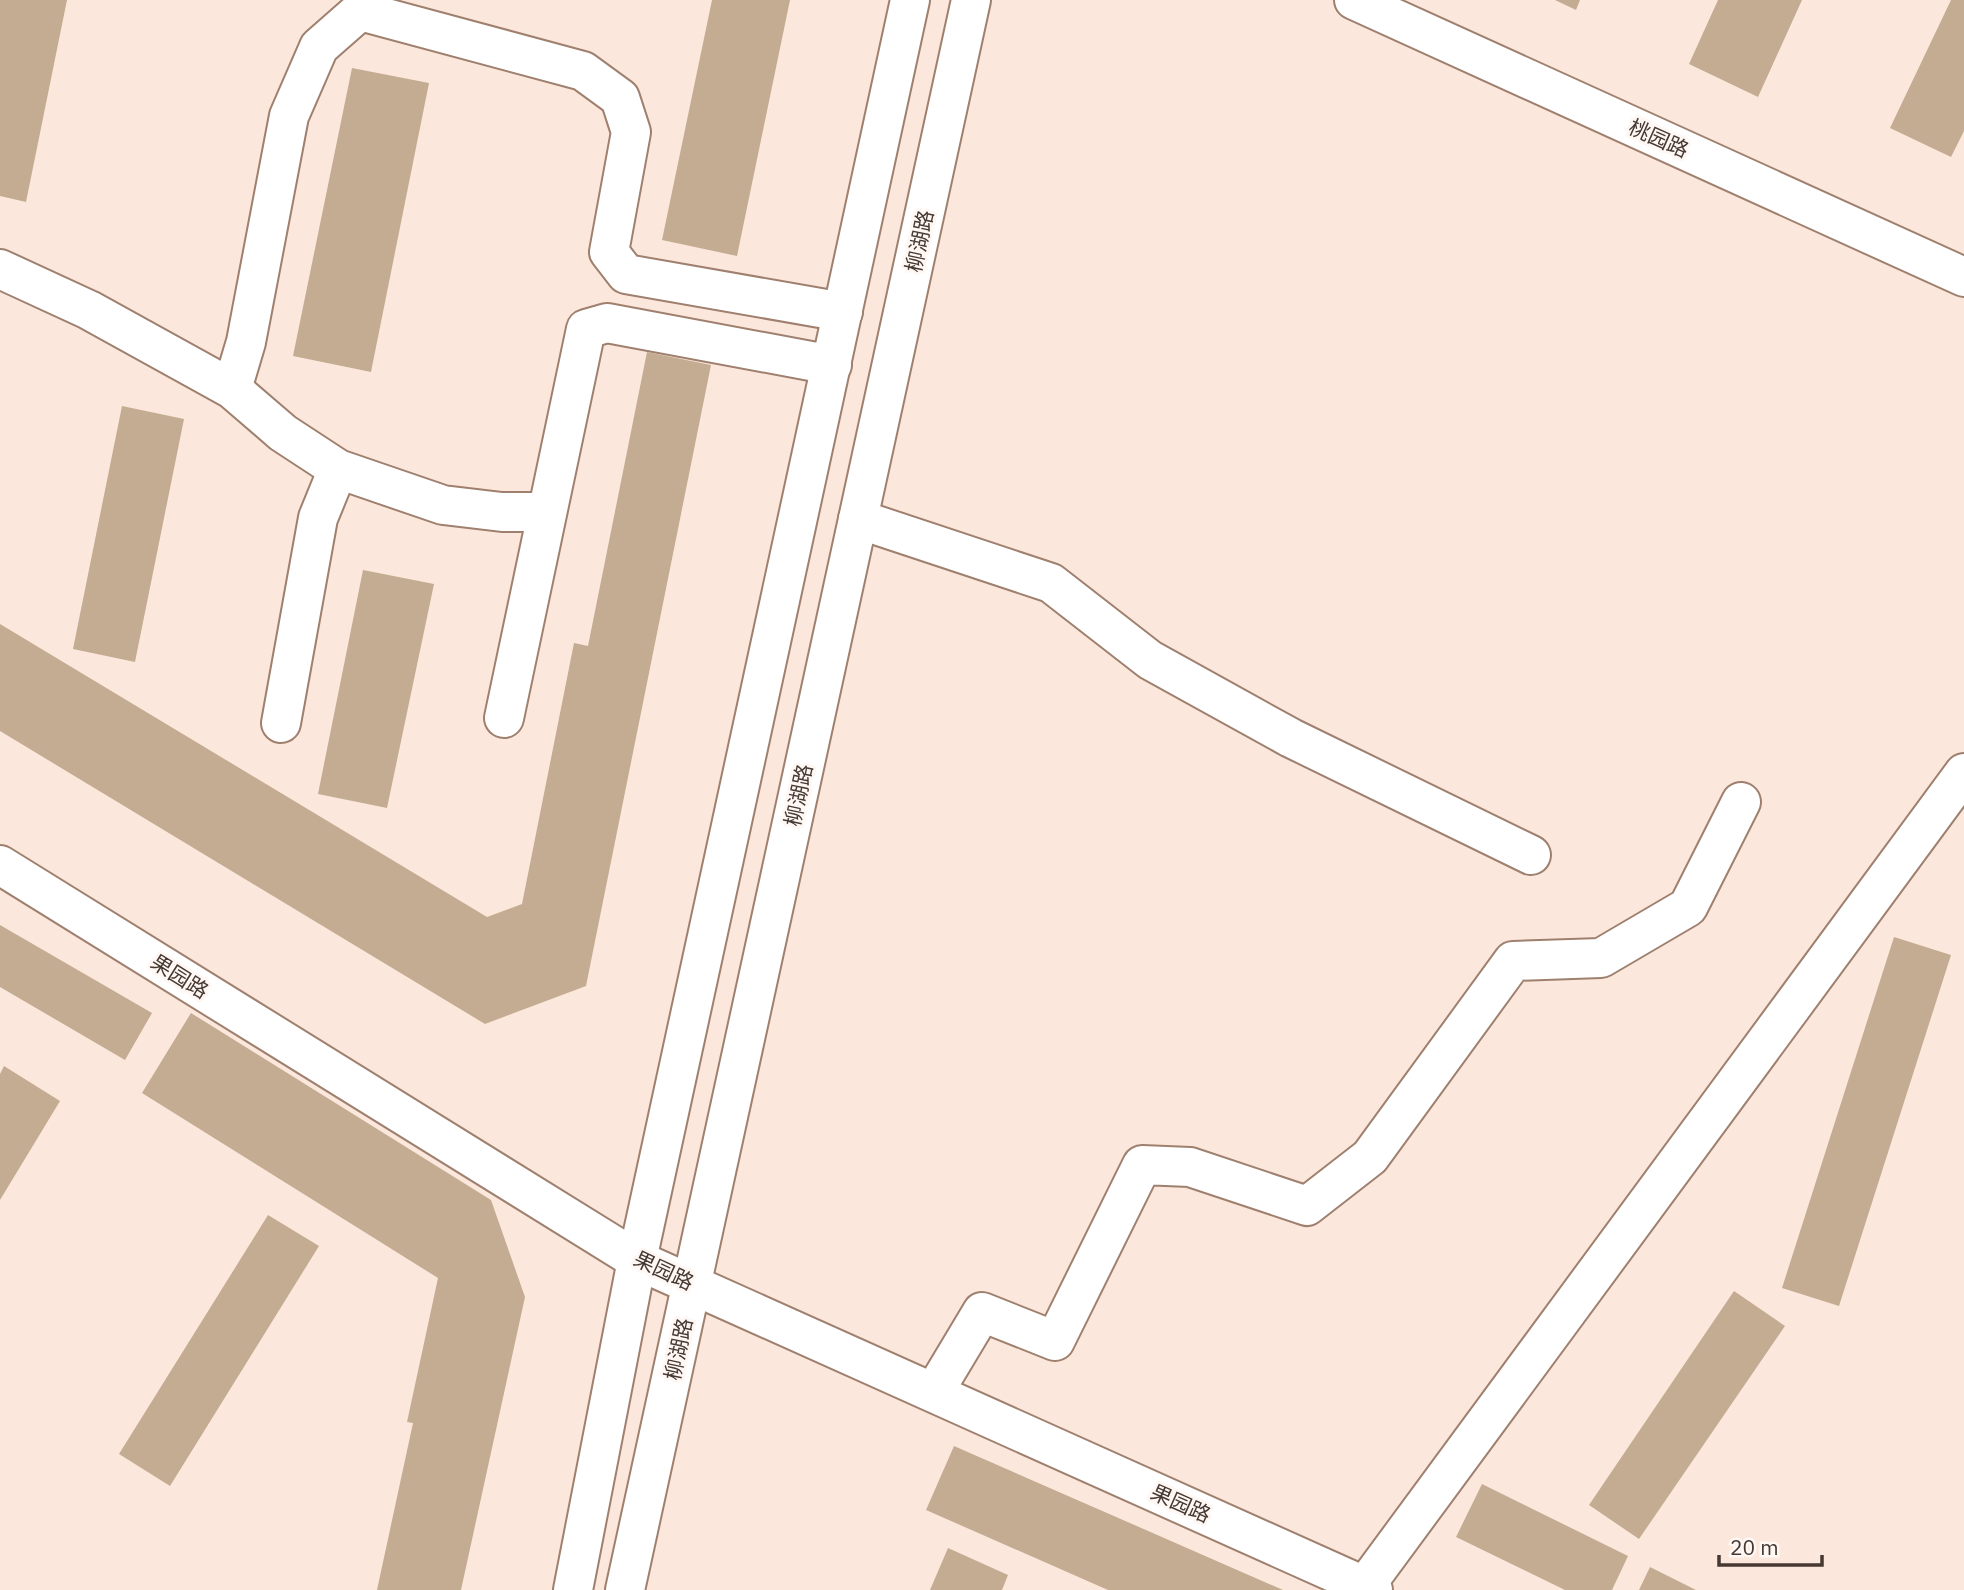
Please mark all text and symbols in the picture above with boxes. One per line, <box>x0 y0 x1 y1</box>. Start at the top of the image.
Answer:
street label: 桃园路 <box>1625 112 1693 164</box>
street label: 柳湖路 <box>899 207 939 275</box>
street label: 柳湖路 <box>778 761 818 829</box>
street label: 果园路 <box>146 947 214 1005</box>
street label: 果园路 <box>630 1244 698 1296</box>
street label: 柳湖路 <box>658 1315 698 1383</box>
street label: 果园路 <box>1147 1477 1215 1529</box>
scale bar <box>1719 1524 1822 1568</box>
text: 20 m <box>1730 1533 1779 1561</box>

